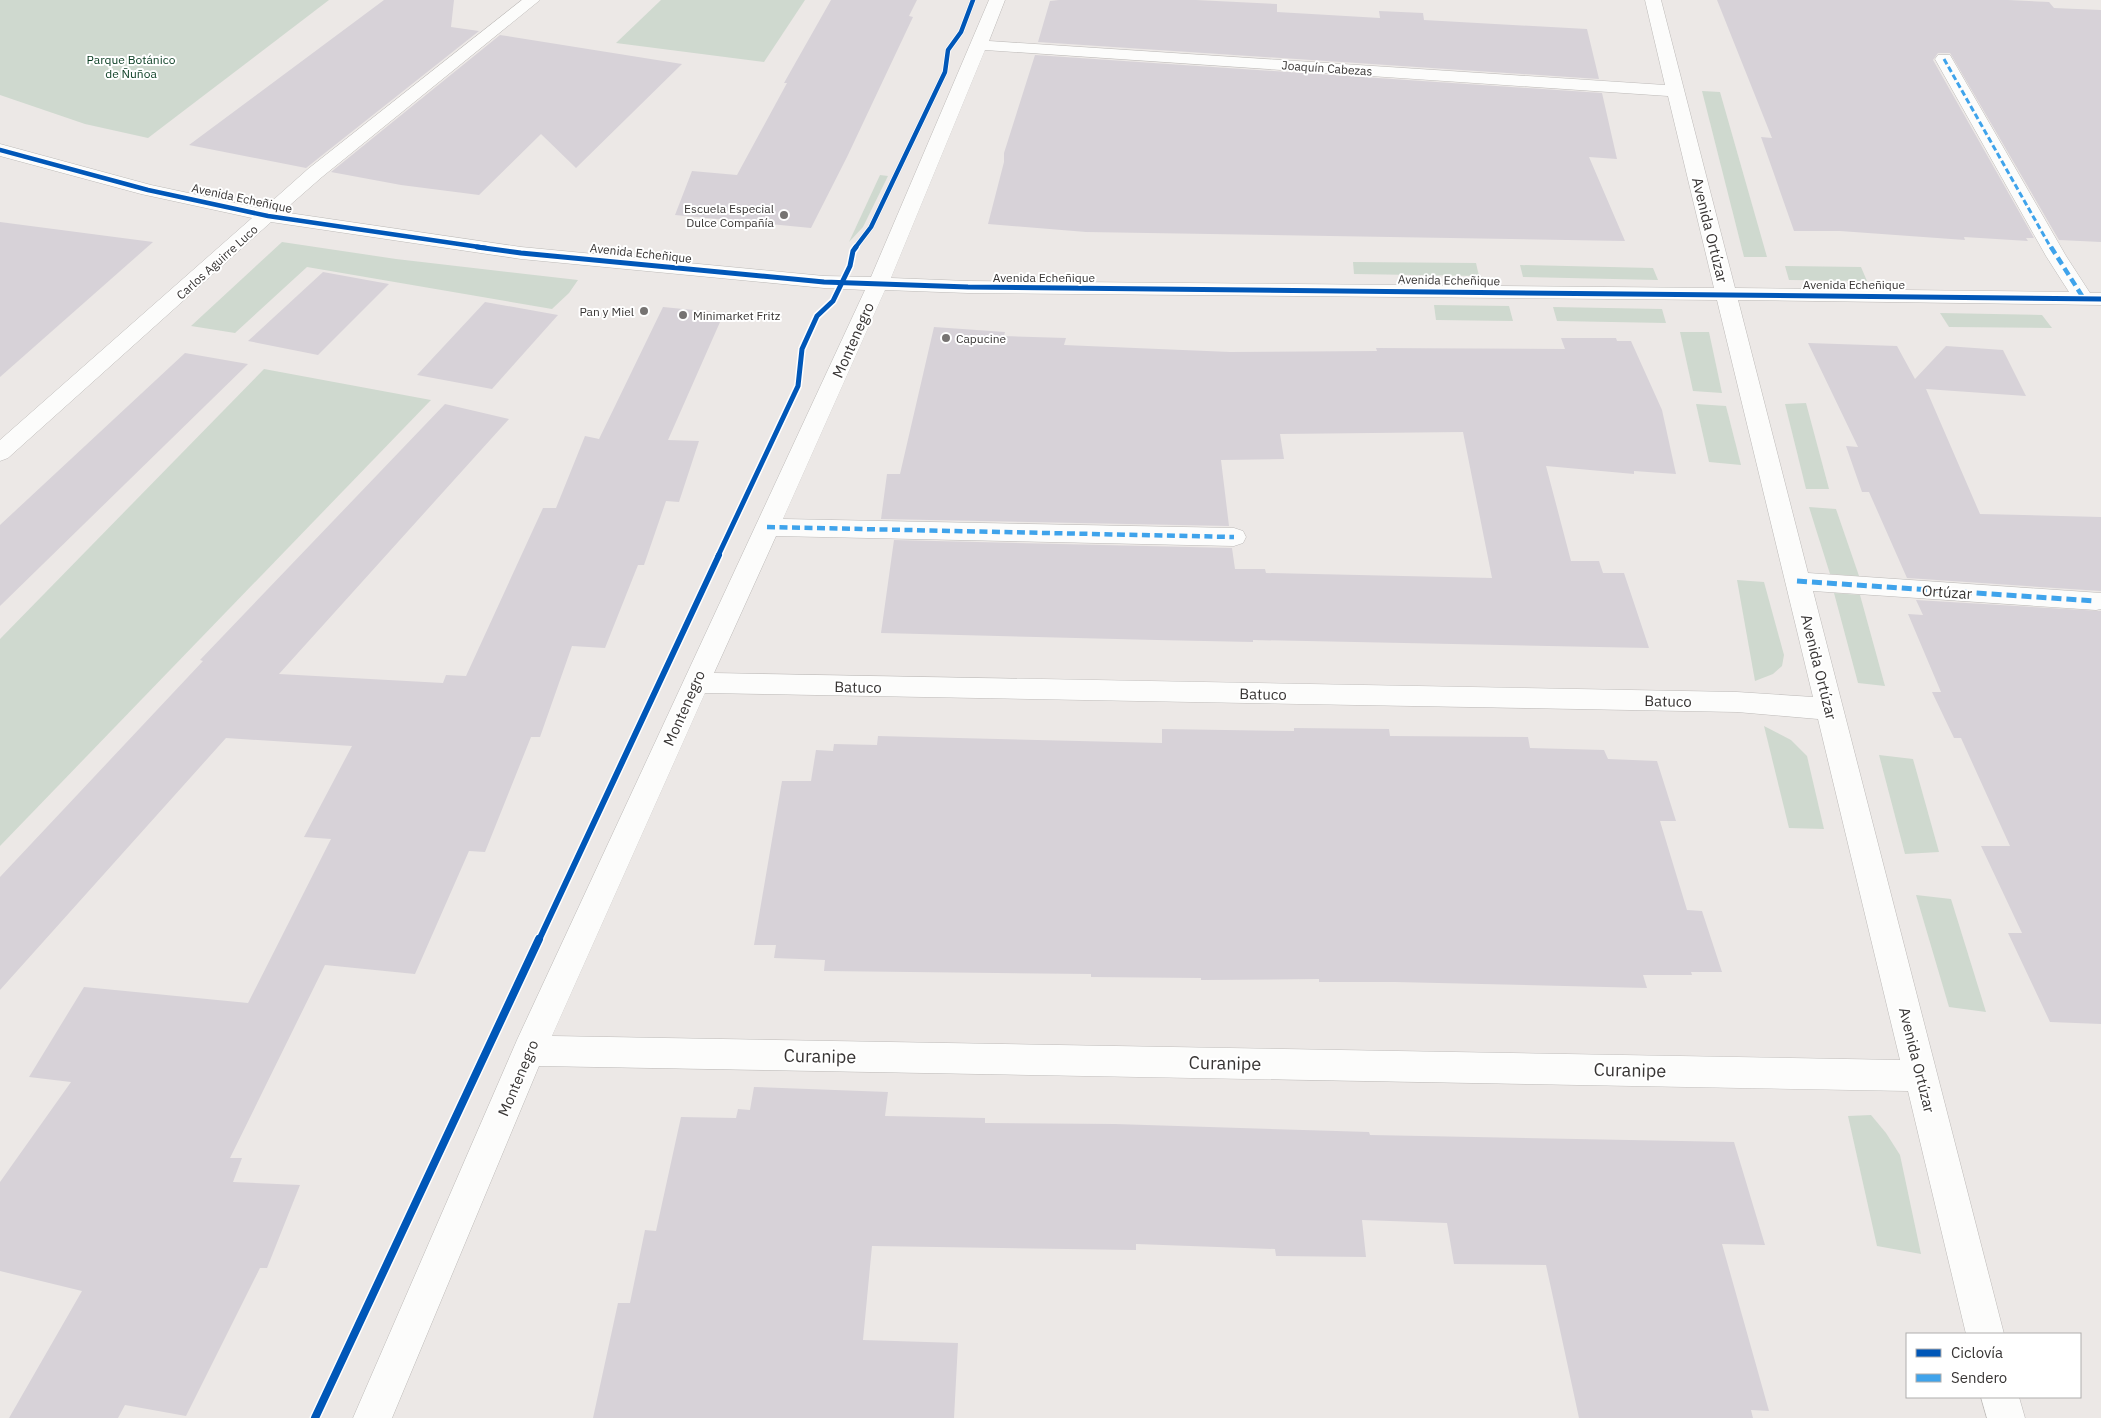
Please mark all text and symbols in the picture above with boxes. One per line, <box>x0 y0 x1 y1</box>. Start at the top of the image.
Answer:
park label: Parque Botánico de Ñuñoa <box>87 52 176 81</box>
street label: Joaquín Cabezas <box>1281 57 1373 79</box>
street label: Avenida Ortúzar <box>1688 175 1732 285</box>
street label: Avenida Echeñique <box>190 180 294 216</box>
place label: Escuela Especial Dulce Compañía <box>684 201 775 230</box>
marker: Escuela Especial Dulce Compañía <box>778 209 790 221</box>
street label: Carlos Aguirre Luco <box>173 221 261 302</box>
street label: Avenida Echeñique <box>589 240 693 266</box>
street label: Avenida Echeñique <box>993 270 1096 285</box>
street label: Avenida Echeñique <box>1398 272 1501 288</box>
street label: Avenida Echeñique <box>1803 277 1906 292</box>
street label: Montenegro <box>828 299 878 381</box>
place label: Pan y Miel <box>579 304 634 319</box>
marker: Pan y Miel <box>638 305 650 317</box>
place label: Minimarket Fritz <box>693 308 781 323</box>
marker: Minimarket Fritz <box>677 309 689 321</box>
place label: Capucine <box>956 331 1006 346</box>
marker: Capucine <box>940 332 952 344</box>
street label: Ortúzar <box>1921 581 1973 603</box>
street label: Avenida Ortúzar <box>1797 612 1841 722</box>
street label: Montenegro <box>659 667 709 749</box>
street label: Batuco <box>834 677 882 697</box>
street label: Batuco <box>1239 684 1287 704</box>
street label: Batuco <box>1644 691 1692 711</box>
street label: Avenida Ortúzar <box>1895 1005 1939 1115</box>
street label: Montenegro <box>493 1037 543 1119</box>
street label: Curanipe <box>784 1044 857 1068</box>
street label: Curanipe <box>1189 1051 1262 1075</box>
street label: Curanipe <box>1594 1058 1667 1082</box>
legend <box>1906 1333 2081 1398</box>
text: Ciclovía <box>1951 1343 2003 1362</box>
text: Sendero <box>1951 1368 2007 1387</box>

